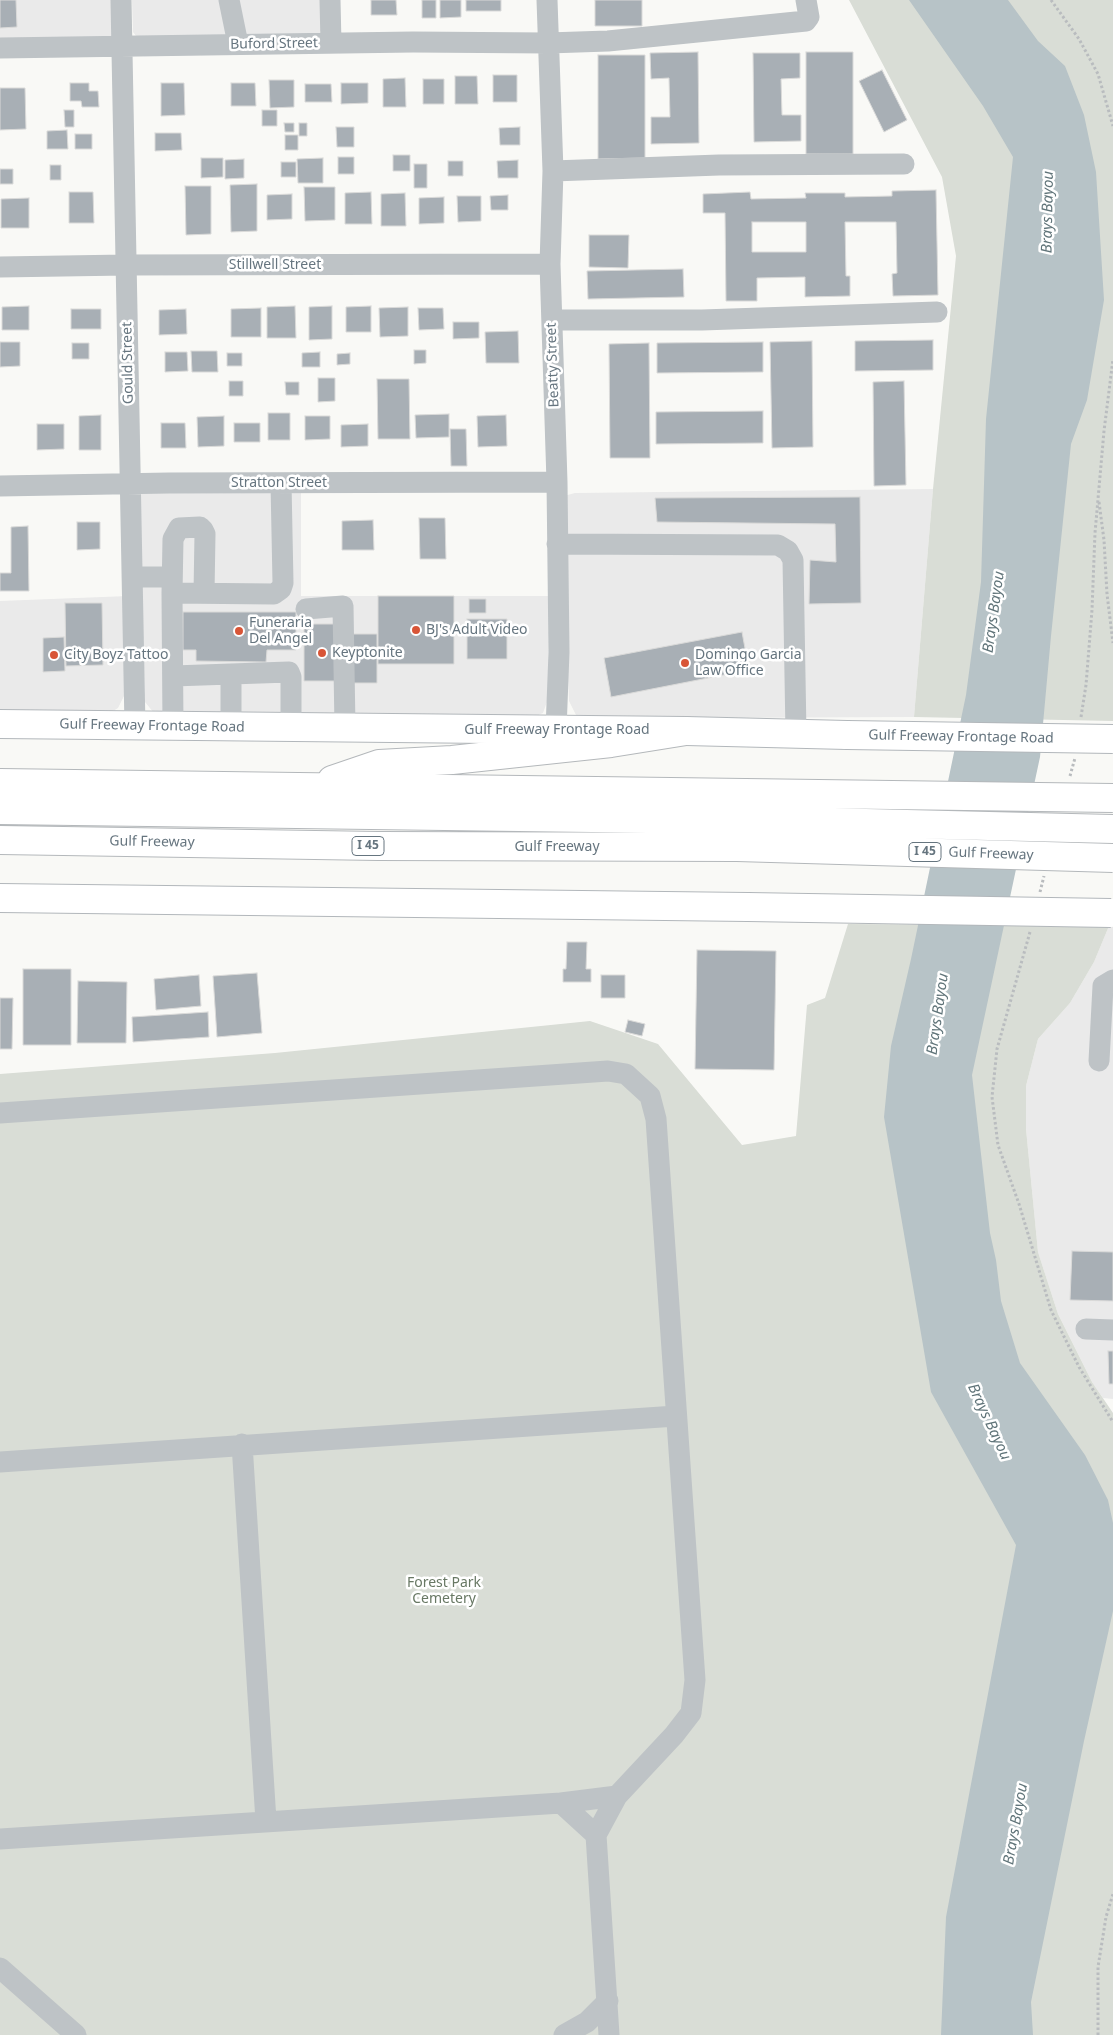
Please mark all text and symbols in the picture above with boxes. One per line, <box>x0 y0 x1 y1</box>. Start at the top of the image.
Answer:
street label: Buford Street <box>230 35 318 53</box>
water label: Brays Bayou <box>1038 171 1058 253</box>
street label: Stillwell Street <box>229 257 321 273</box>
street label: Gould Street <box>119 322 137 404</box>
street label: Beatty Street <box>543 322 563 408</box>
street label: Stratton Street <box>231 475 327 491</box>
water label: Brays Bayou <box>979 570 1009 654</box>
place label: Funeraria Del Angel <box>249 615 312 648</box>
place label: BJ's Adult Video <box>426 622 527 638</box>
marker: BJ's Adult Video <box>410 624 422 636</box>
marker: Funeraria Del Angel <box>233 625 245 637</box>
place label: Keyptonite <box>332 645 403 661</box>
place label: City Boyz Tattoo <box>64 647 169 663</box>
marker: Keyptonite <box>316 647 328 659</box>
place label: Domingo Garcia Law Office <box>695 647 801 680</box>
marker: City Boyz Tattoo <box>48 649 60 661</box>
marker: Domingo Garcia Law Office <box>679 657 691 669</box>
street label: Gulf Freeway Frontage Road <box>59 716 245 736</box>
street label: Gulf Freeway Frontage Road <box>464 722 650 738</box>
street label: Gulf Freeway Frontage Road <box>868 727 1054 747</box>
street label: Gulf Freeway <box>109 833 195 851</box>
road number: I 45 <box>352 836 384 856</box>
street label: Gulf Freeway <box>514 839 600 855</box>
road number: I 45 <box>909 842 941 862</box>
street label: Gulf Freeway <box>948 844 1034 864</box>
water label: Brays Bayou <box>923 972 953 1056</box>
water label: Brays Bayou <box>963 1381 1015 1463</box>
park label: Forest Park Cemetery <box>407 1575 481 1608</box>
water label: Brays Bayou <box>1000 1782 1032 1866</box>

